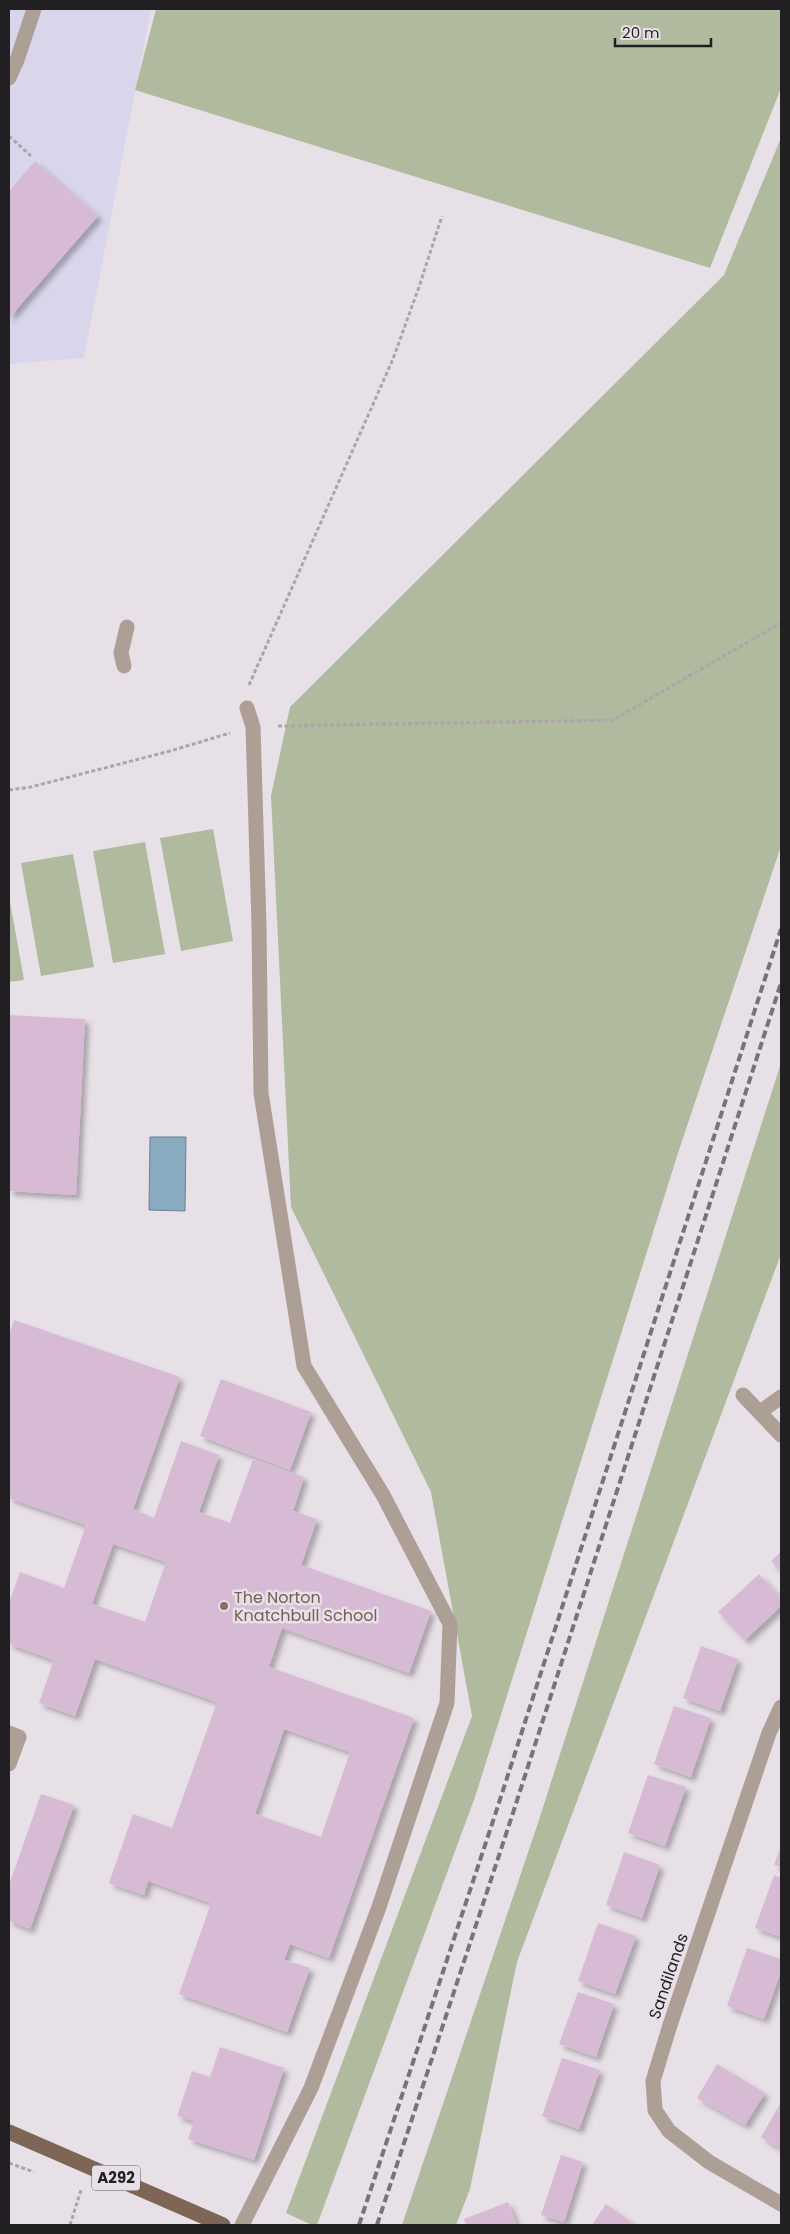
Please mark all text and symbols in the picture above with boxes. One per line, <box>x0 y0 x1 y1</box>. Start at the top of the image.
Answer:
scale bar <box>615 15 711 47</box>
text: 20 m <box>622 22 660 43</box>
place label: The Norton Knatchbull School <box>234 1586 377 1627</box>
marker: The Norton Knatchbull School <box>218 1600 230 1612</box>
street label: Sandilands <box>643 1930 694 2022</box>
road number: A292 <box>92 2166 140 2190</box>

